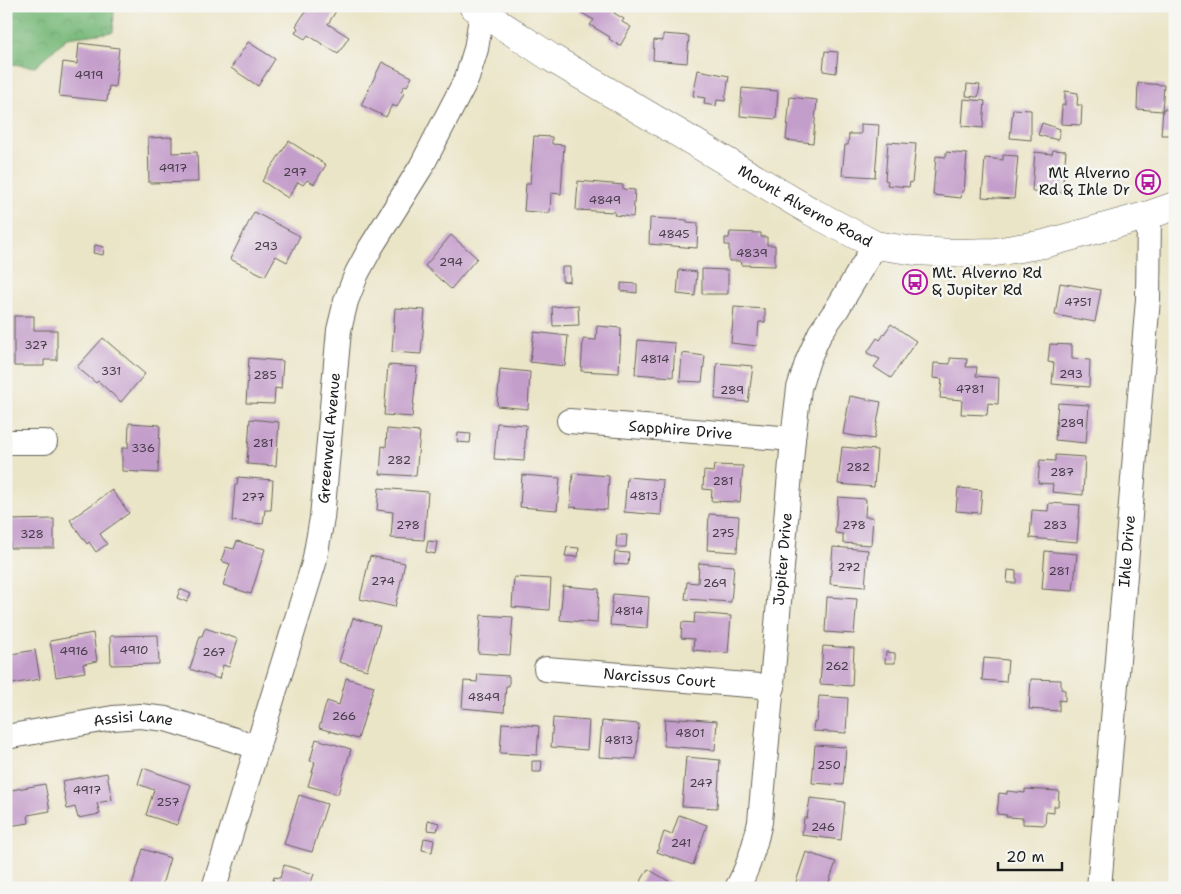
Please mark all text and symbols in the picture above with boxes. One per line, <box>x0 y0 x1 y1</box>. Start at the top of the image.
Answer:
house number: 4919 <box>75 67 103 83</box>
house number: 4917 <box>159 160 187 176</box>
street label: Mount Alverno Road <box>734 160 876 252</box>
place label: Mt Alverno Rd & Ihle Dr <box>1039 163 1130 200</box>
house number: 297 <box>283 164 307 180</box>
bus stop icon: Mt Alverno Rd & Ihle Dr <box>1135 169 1161 195</box>
house number: 4849 <box>589 192 621 208</box>
house number: 4845 <box>658 226 690 242</box>
house number: 293 <box>254 238 278 254</box>
house number: 4839 <box>736 245 768 261</box>
house number: 294 <box>439 254 463 270</box>
place label: Mt. Alverno Rd & Jupiter Rd <box>932 263 1042 300</box>
bus stop icon: Mt. Alverno Rd & Jupiter Rd <box>902 269 928 295</box>
house number: 4751 <box>1064 294 1092 310</box>
house number: 327 <box>24 337 48 353</box>
house number: 4814 <box>641 351 669 367</box>
house number: 331 <box>101 363 121 379</box>
house number: 293 <box>1059 366 1083 382</box>
house number: 285 <box>253 367 277 383</box>
street label: Greenwell Avenue <box>313 372 345 505</box>
house number: 4781 <box>956 381 984 397</box>
house number: 289 <box>720 382 744 398</box>
house number: 289 <box>1060 415 1084 431</box>
street label: Sapphire Drive <box>628 416 733 444</box>
house number: 281 <box>253 435 273 451</box>
house number: 336 <box>131 440 155 456</box>
house number: 282 <box>387 452 411 468</box>
house number: 282 <box>846 459 870 475</box>
house number: 287 <box>1050 464 1074 480</box>
house number: 281 <box>713 473 733 489</box>
house number: 4813 <box>630 488 658 504</box>
house number: 277 <box>241 489 265 505</box>
street label: Jupiter Drive <box>769 512 797 607</box>
street label: Ihle Drive <box>1114 514 1140 588</box>
house number: 278 <box>396 517 420 533</box>
house number: 278 <box>842 517 866 533</box>
house number: 283 <box>1043 517 1067 533</box>
house number: 275 <box>712 525 734 541</box>
house number: 328 <box>20 526 44 542</box>
house number: 272 <box>837 559 861 575</box>
house number: 281 <box>1049 563 1069 579</box>
house number: 274 <box>371 573 395 589</box>
house number: 269 <box>703 575 727 591</box>
house number: 4814 <box>615 603 643 619</box>
house number: 4910 <box>120 642 148 658</box>
house number: 4916 <box>60 643 88 659</box>
house number: 267 <box>202 644 226 660</box>
house number: 262 <box>825 658 849 674</box>
street label: Narcissus Court <box>603 664 717 692</box>
house number: 4849 <box>468 689 500 705</box>
street label: Assisi Lane <box>92 706 176 731</box>
house number: 266 <box>332 708 356 724</box>
house number: 4801 <box>675 725 705 741</box>
house number: 4813 <box>605 732 633 748</box>
house number: 250 <box>817 757 841 773</box>
house number: 247 <box>689 775 713 791</box>
house number: 4917 <box>73 782 101 798</box>
house number: 257 <box>156 794 180 810</box>
house number: 246 <box>811 819 835 835</box>
house number: 241 <box>671 835 691 851</box>
scale bar <box>998 839 1062 871</box>
text: 20 m <box>1006 847 1045 867</box>

